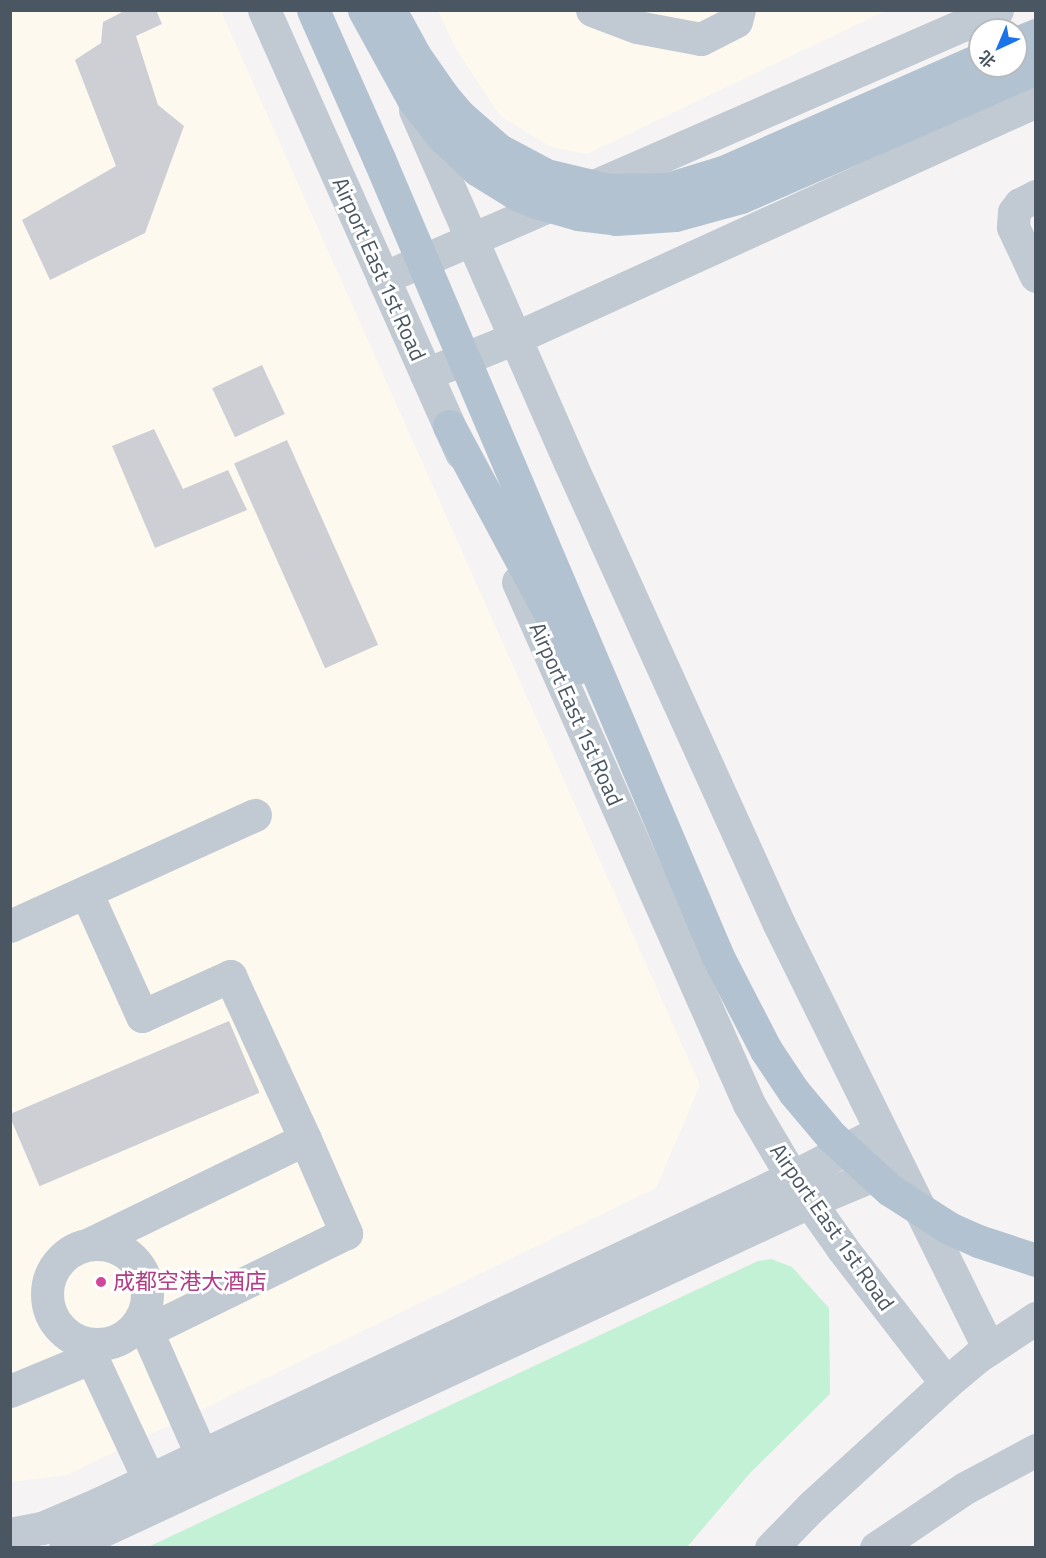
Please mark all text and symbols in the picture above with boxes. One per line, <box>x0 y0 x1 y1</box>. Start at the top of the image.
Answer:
north arrow <box>968 18 1028 78</box>
text: 北 <box>973 45 1001 74</box>
street label: Airport East 1st Road <box>327 173 431 365</box>
street label: Airport East 1st Road <box>524 618 628 810</box>
street label: Airport East 1st Road <box>765 1138 899 1316</box>
place label: 成都空港大酒店 <box>113 1269 267 1295</box>
marker: 成都空港大酒店 <box>94 1275 108 1289</box>

